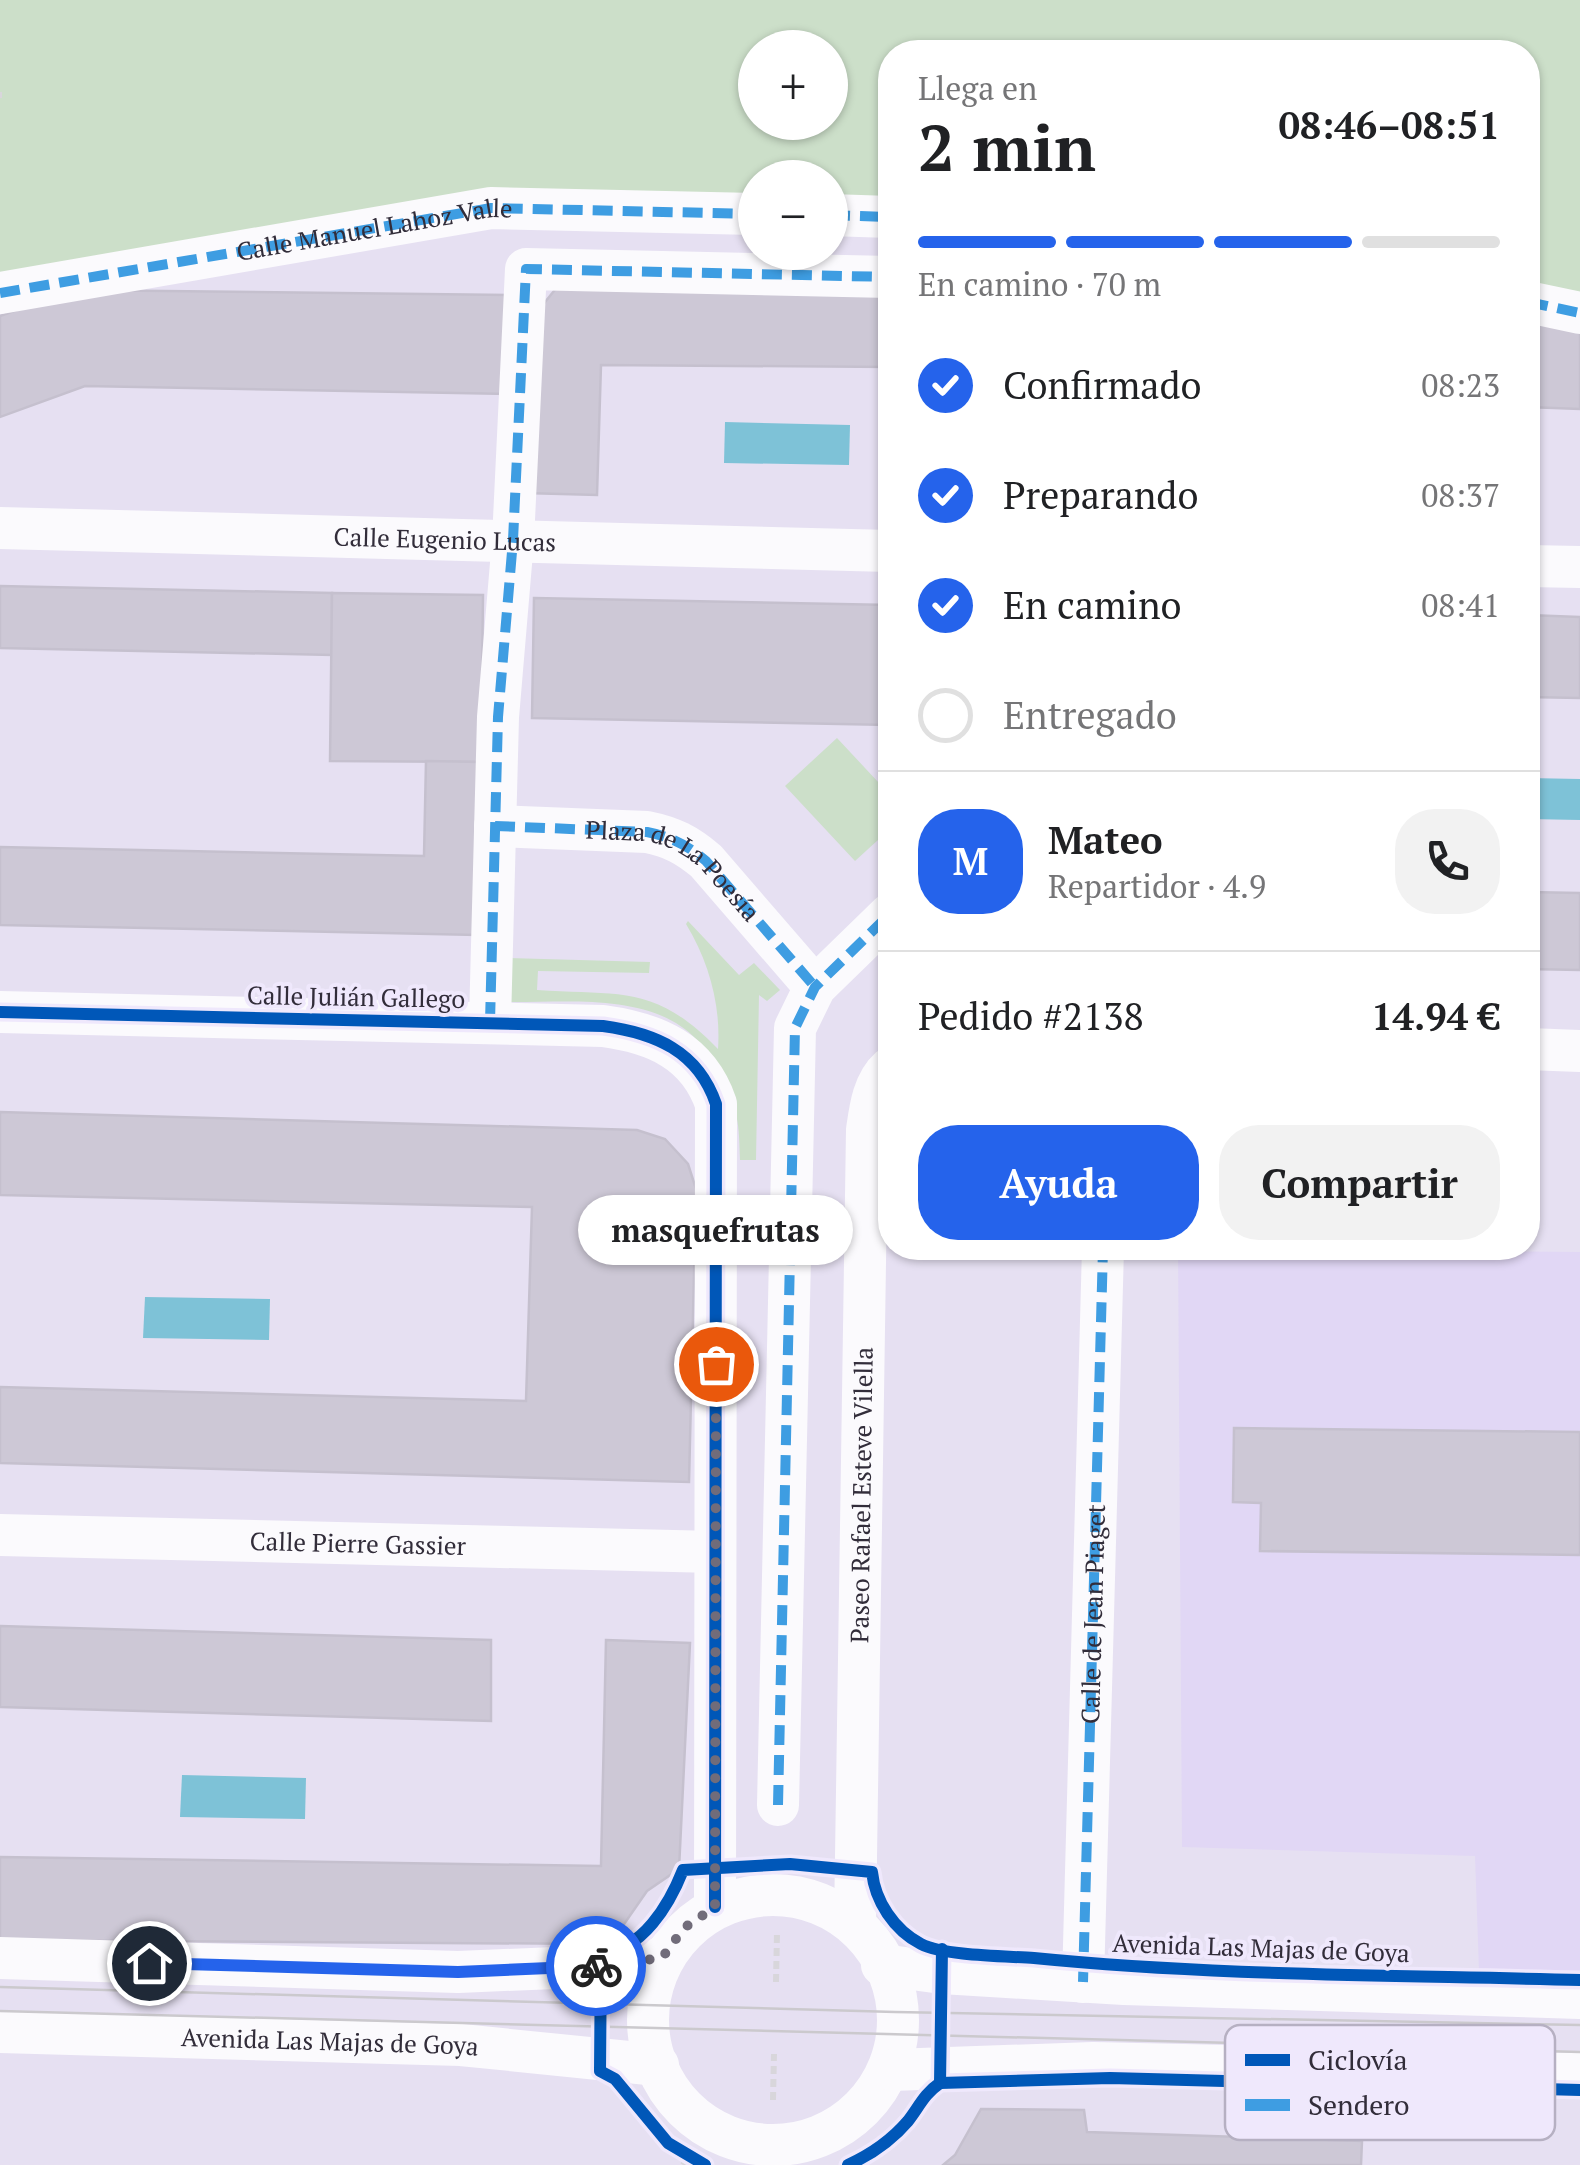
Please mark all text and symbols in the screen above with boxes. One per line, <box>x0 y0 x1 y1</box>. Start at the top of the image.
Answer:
map controls <box>738 30 848 270</box>
button: + <box>738 30 848 140</box>
text: Llega en <box>918 67 1037 109</box>
text: 08:46–08:51 <box>1278 100 1500 150</box>
text: 2 min <box>918 103 1096 190</box>
button: − <box>738 160 848 270</box>
street label: Calle Manuel Lahoz Valle <box>234 191 513 268</box>
text: En camino · 70 m <box>918 263 1161 305</box>
icon: check <box>918 358 973 413</box>
text: Confirmado <box>1003 360 1202 410</box>
text: 08:23 <box>1421 364 1500 406</box>
icon: check <box>918 468 973 523</box>
text: Preparando <box>1003 470 1198 520</box>
text: 08:37 <box>1421 474 1500 516</box>
street label: Calle Eugenio Lucas <box>333 520 557 558</box>
icon: check <box>918 578 973 633</box>
text: En camino <box>1003 580 1182 630</box>
text: 08:41 <box>1421 584 1500 626</box>
text: Entregado <box>1003 690 1177 740</box>
button: phone <box>1395 809 1500 914</box>
street label: Plaza de La Poesía <box>585 813 768 928</box>
text: Mateo <box>1048 815 1163 865</box>
text: M <box>953 836 988 886</box>
text: Repartidor · 4.9 <box>1048 865 1266 907</box>
street label: Calle Julián Gallego <box>247 978 465 1015</box>
text: Pedido #2138 <box>918 991 1144 1041</box>
text: 14.94 € <box>1371 991 1500 1041</box>
button: Ayuda <box>918 1125 1199 1240</box>
button: Compartir <box>1219 1125 1500 1240</box>
callout: masquefrutas <box>578 1194 854 1264</box>
text: masquefrutas <box>611 1209 820 1251</box>
pin <box>674 1322 759 1407</box>
icon: bag <box>689 1337 744 1392</box>
street label: Paseo Rafael Esteve Vilella <box>842 1346 880 1643</box>
street label: Calle de Jean Piaget <box>1073 1504 1112 1724</box>
street label: Calle Pierre Gassier <box>249 1524 467 1562</box>
courier <box>546 1916 646 2016</box>
pin <box>107 1921 192 2006</box>
street label: Avenida Las Majas de Goya <box>1112 1926 1411 1969</box>
icon: home <box>122 1936 177 1991</box>
icon: bike <box>569 1939 624 1994</box>
street label: Avenida Las Majas de Goya <box>181 2020 481 2063</box>
legend <box>1225 2025 1555 2140</box>
text: Ciclovía <box>1308 2041 1408 2078</box>
text: Sendero <box>1308 2086 1410 2123</box>

